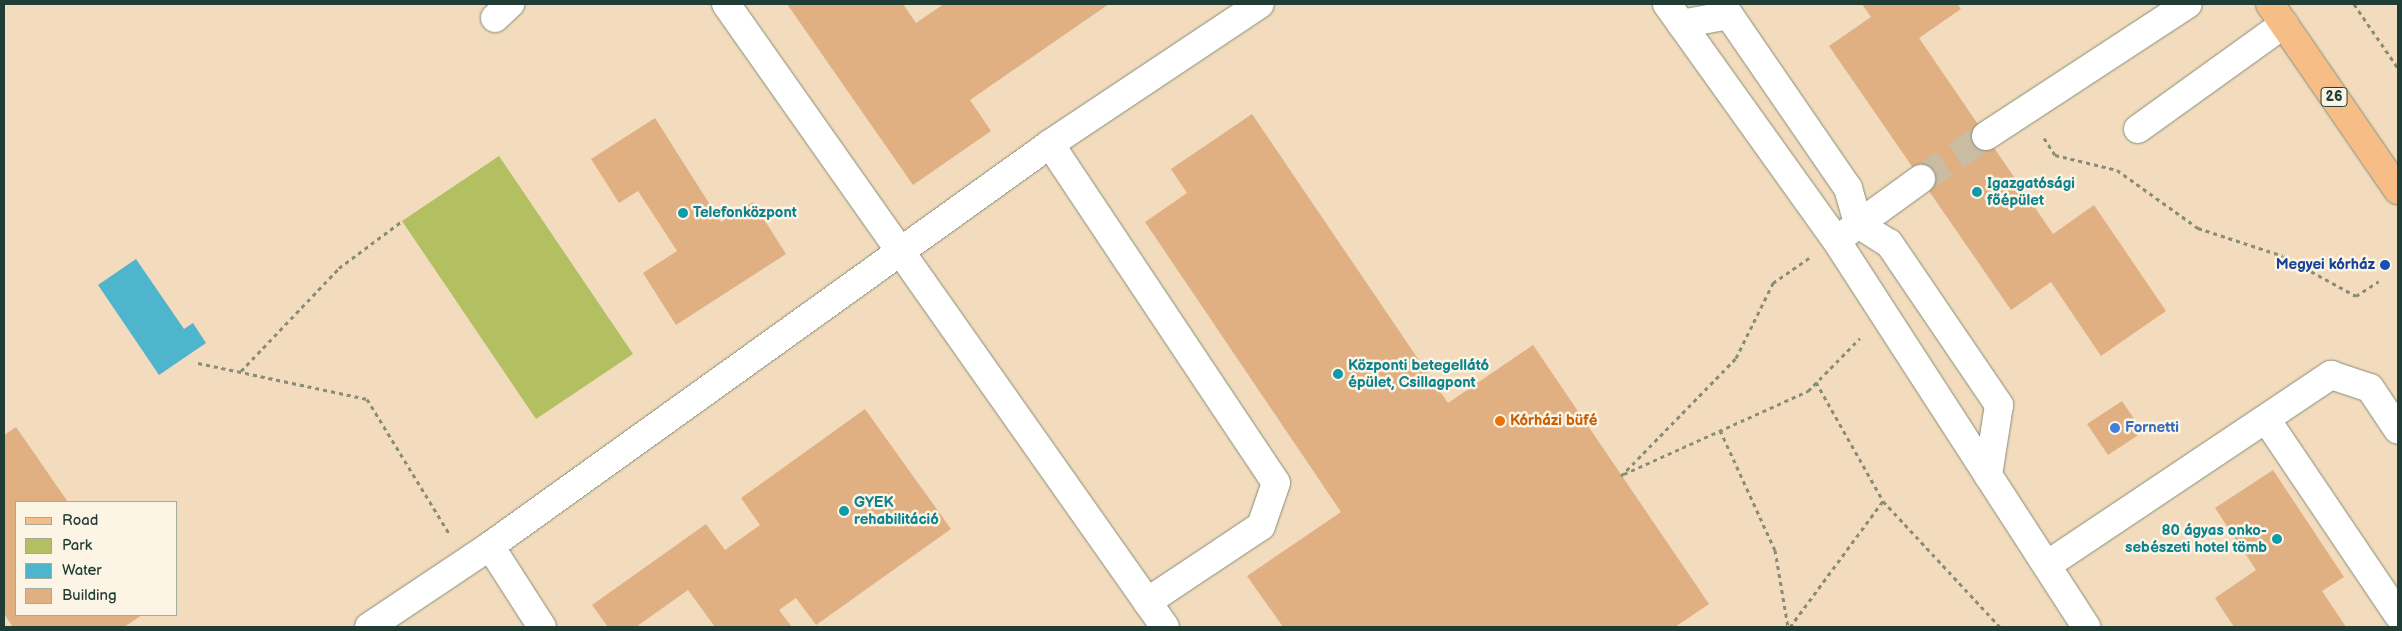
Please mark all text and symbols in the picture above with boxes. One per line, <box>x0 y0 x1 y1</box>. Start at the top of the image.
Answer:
road number: 26 <box>2320 85 2348 108</box>
place label: Igazgatósági főépület <box>1987 174 2075 209</box>
marker: Igazgatósági főépület <box>1971 186 1983 198</box>
place label: Telefonközpont <box>693 204 797 222</box>
marker: Telefonközpont <box>677 207 689 219</box>
place label: Megyei kórház <box>2276 256 2375 274</box>
marker: Megyei kórház <box>2379 259 2391 271</box>
place label: Központi betegellátó épület, Csillagpont <box>1348 356 1489 391</box>
marker: Központi betegellátó épület, Csillagpont <box>1332 368 1344 380</box>
place label: Kórházi büfé <box>1510 412 1597 430</box>
marker: Kórházi büfé <box>1494 415 1506 427</box>
place label: Fornetti <box>2125 419 2179 437</box>
marker: Fornetti <box>2109 422 2121 434</box>
place label: GYEK rehabilitáció <box>854 493 939 528</box>
legend <box>15 501 178 616</box>
marker: GYEK rehabilitáció <box>838 505 850 517</box>
text: Road <box>62 511 98 530</box>
place label: 80 ágyas onko- sebészeti hotel tömb <box>2125 521 2267 556</box>
marker: 80 ágyas onko- sebészeti hotel tömb <box>2271 533 2283 545</box>
text: Park <box>62 536 92 555</box>
text: Water <box>62 561 102 580</box>
text: Building <box>62 586 117 605</box>

